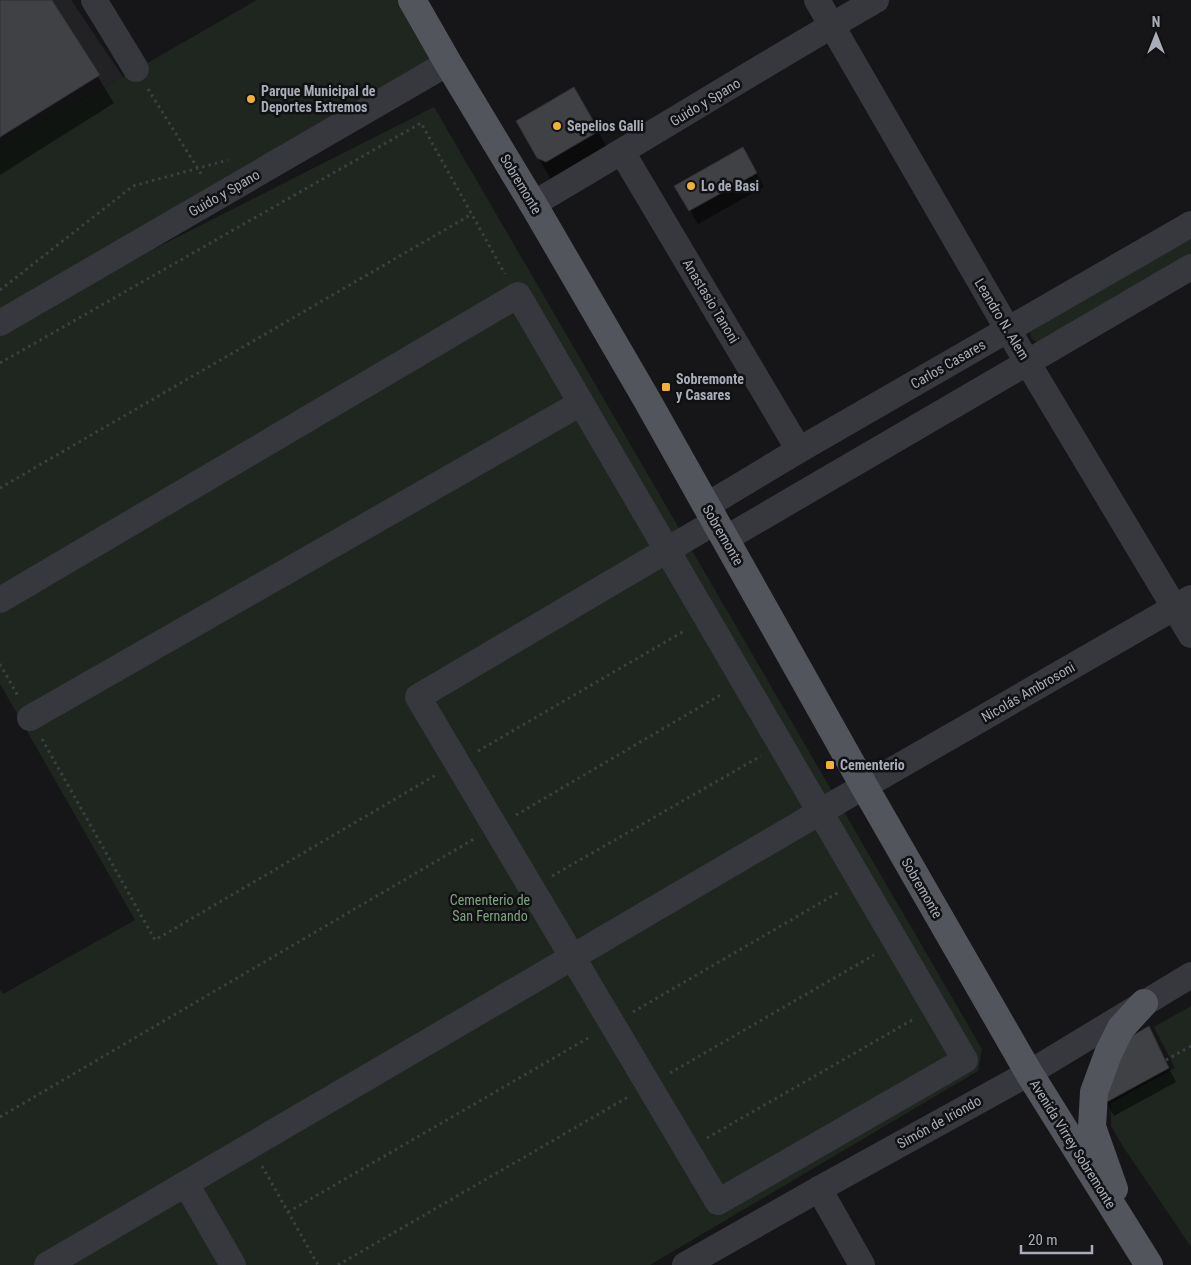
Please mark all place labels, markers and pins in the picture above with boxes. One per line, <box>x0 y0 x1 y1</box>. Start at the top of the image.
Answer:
place label: Parque Municipal de Deportes Extremos <box>261 83 376 115</box>
marker: Parque Municipal de Deportes Extremos <box>245 93 257 105</box>
place label: Sepelios Galli <box>567 118 644 134</box>
marker: Sepelios Galli <box>551 120 563 132</box>
place label: Lo de Basi <box>701 178 759 194</box>
marker: Lo de Basi <box>685 180 697 192</box>
place label: Sobremonte y Casares <box>676 371 744 403</box>
marker: Sobremonte y Casares <box>660 381 672 393</box>
place label: Cementerio <box>840 757 905 773</box>
marker: Cementerio <box>824 759 836 771</box>

